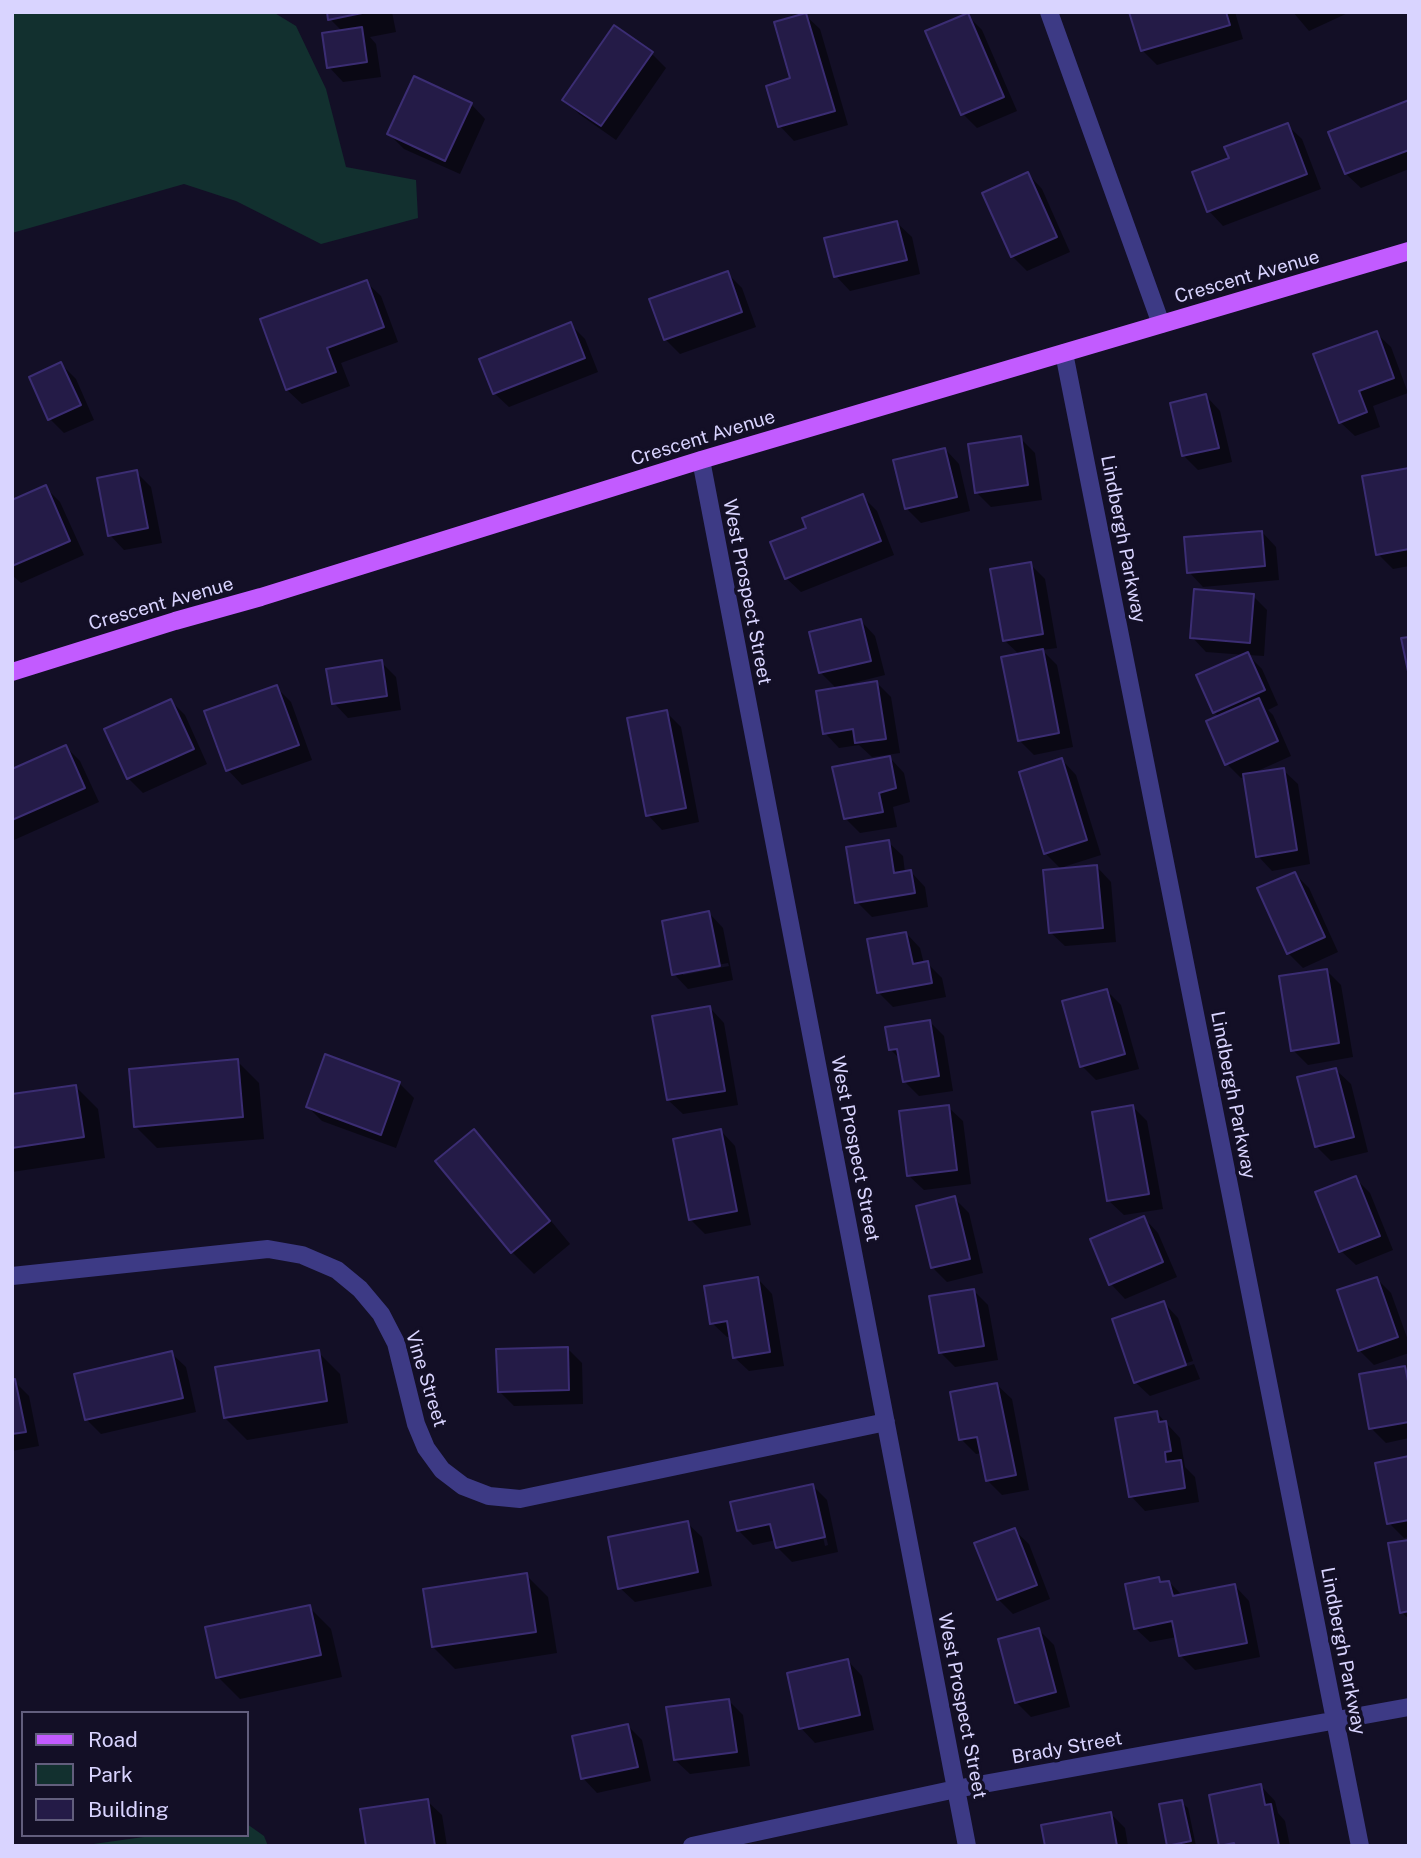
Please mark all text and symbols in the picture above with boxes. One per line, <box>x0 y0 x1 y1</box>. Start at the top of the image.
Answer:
street label: Crescent Avenue <box>1172 245 1322 309</box>
street label: Crescent Avenue <box>628 405 778 471</box>
street label: Lindbergh Parkway <box>1096 453 1150 625</box>
street label: West Prospect Street <box>718 497 776 687</box>
street label: Crescent Avenue <box>86 572 236 636</box>
street label: Lindbergh Parkway <box>1206 1009 1260 1181</box>
street label: West Prospect Street <box>826 1054 884 1244</box>
street label: Vine Street <box>401 1328 451 1430</box>
street label: Lindbergh Parkway <box>1316 1565 1370 1737</box>
street label: West Prospect Street <box>933 1611 991 1801</box>
legend <box>21 1711 248 1837</box>
text: Road <box>88 1727 138 1752</box>
street label: Brady Street <box>1010 1727 1124 1769</box>
text: Park <box>88 1762 133 1787</box>
text: Building <box>88 1797 169 1822</box>

